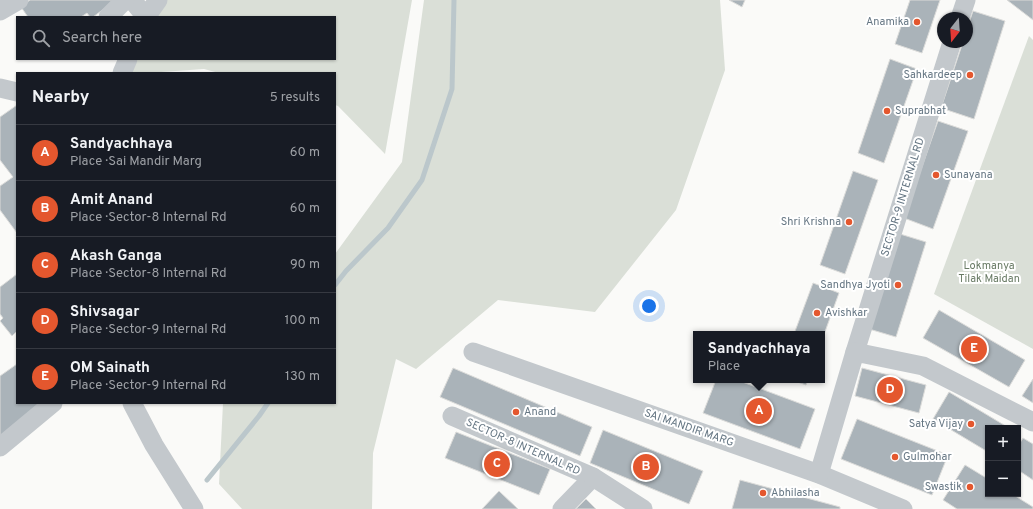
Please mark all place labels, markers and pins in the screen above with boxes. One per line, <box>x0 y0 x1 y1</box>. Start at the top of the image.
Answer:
place label: Anamika <box>866 15 909 29</box>
marker: Anamika <box>912 17 922 27</box>
place label: Sahkardeep <box>903 68 962 82</box>
marker: Sahkardeep <box>965 70 975 80</box>
place label: Suprabhat <box>895 104 946 118</box>
marker: Suprabhat <box>882 106 892 116</box>
place label: Sunayana <box>944 168 993 182</box>
marker: Sunayana <box>931 170 941 180</box>
place label: Shri Krishna <box>781 215 841 229</box>
marker: Shri Krishna <box>844 217 854 227</box>
place label: Sandhya Jyoti <box>820 278 890 292</box>
marker: Sandhya Jyoti <box>893 280 903 290</box>
place label: Avishkar <box>825 306 868 320</box>
marker: Avishkar <box>812 308 822 318</box>
pin: E <box>961 334 987 364</box>
pin: D <box>877 375 903 405</box>
pin: A <box>746 396 772 426</box>
place label: Anand <box>524 405 556 419</box>
marker: Anand <box>511 407 521 417</box>
place label: Satya Vijay <box>909 417 963 431</box>
marker: Satya Vijay <box>966 419 976 429</box>
pin: C <box>484 449 510 479</box>
place label: Gulmohar <box>903 450 952 464</box>
pin: B <box>633 452 659 482</box>
marker: Gulmohar <box>890 452 900 462</box>
place label: Swastik <box>925 480 962 494</box>
marker: Swastik <box>965 482 975 492</box>
place label: Abhilasha <box>771 486 820 500</box>
marker: Abhilasha <box>758 488 768 498</box>

